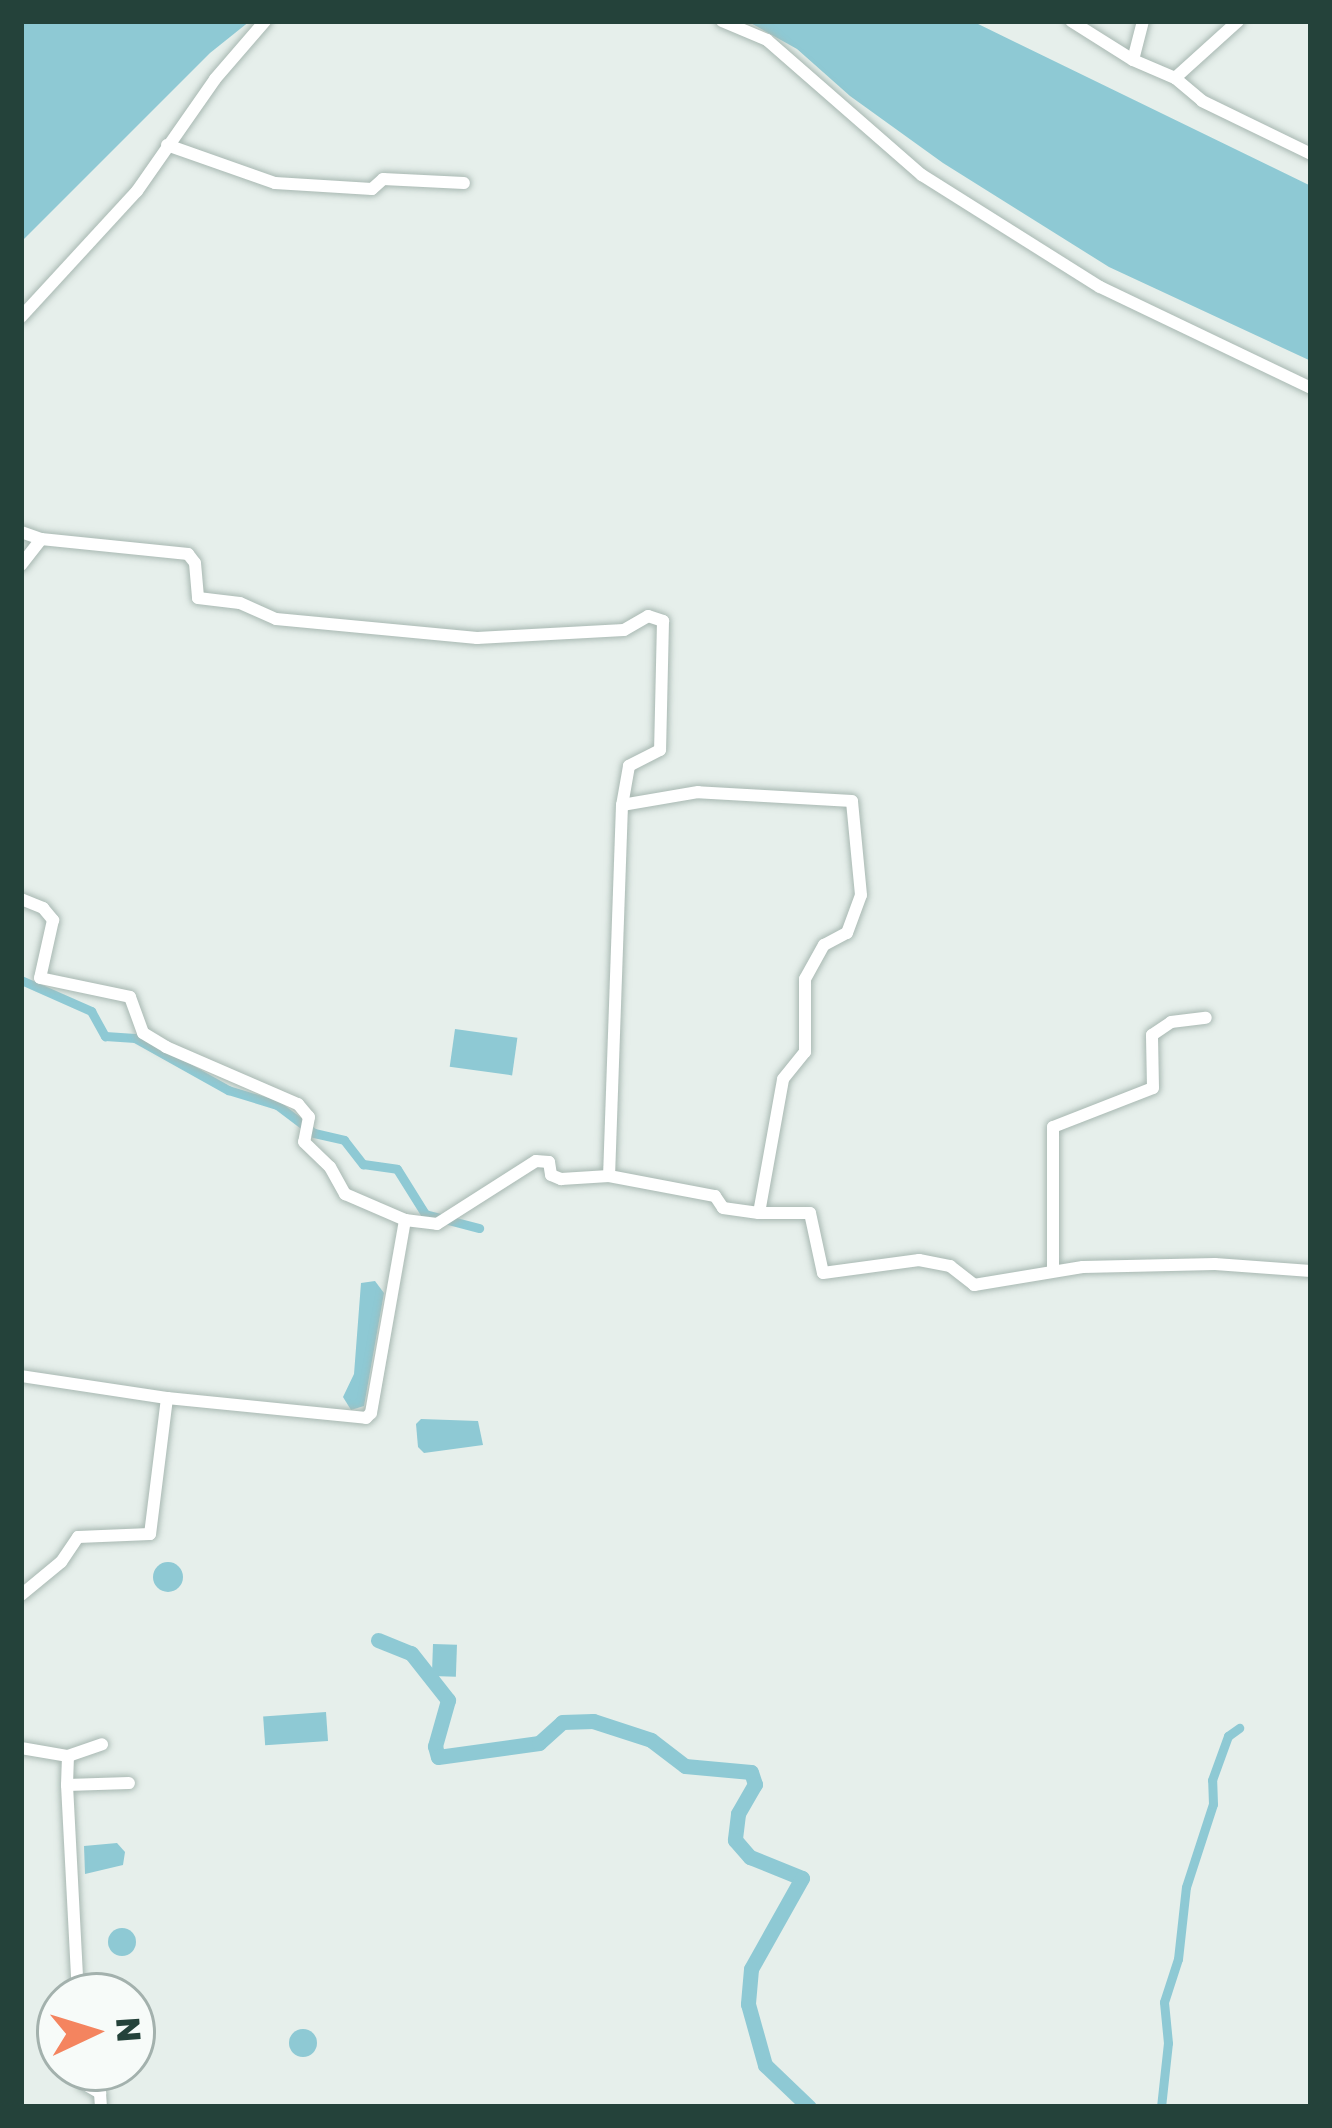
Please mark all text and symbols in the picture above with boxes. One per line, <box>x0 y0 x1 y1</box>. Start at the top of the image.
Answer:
north arrow <box>36 1972 156 2092</box>
text: N <box>109 2016 150 2044</box>

